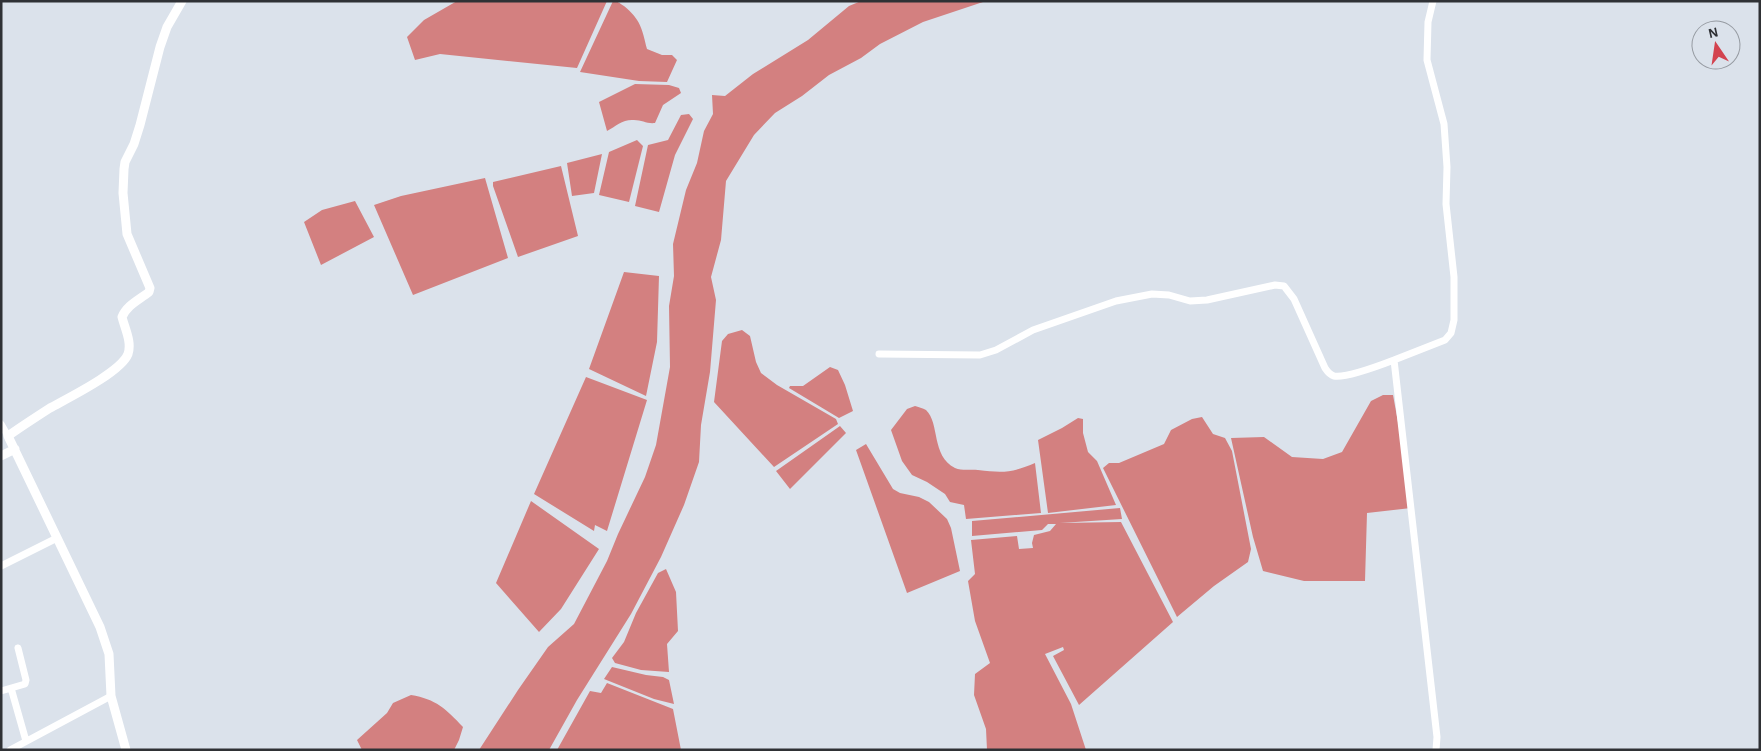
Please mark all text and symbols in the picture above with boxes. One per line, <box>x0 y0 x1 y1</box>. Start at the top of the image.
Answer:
north arrow <box>1691 20 1741 70</box>
text: N <box>1707 25 1720 41</box>

